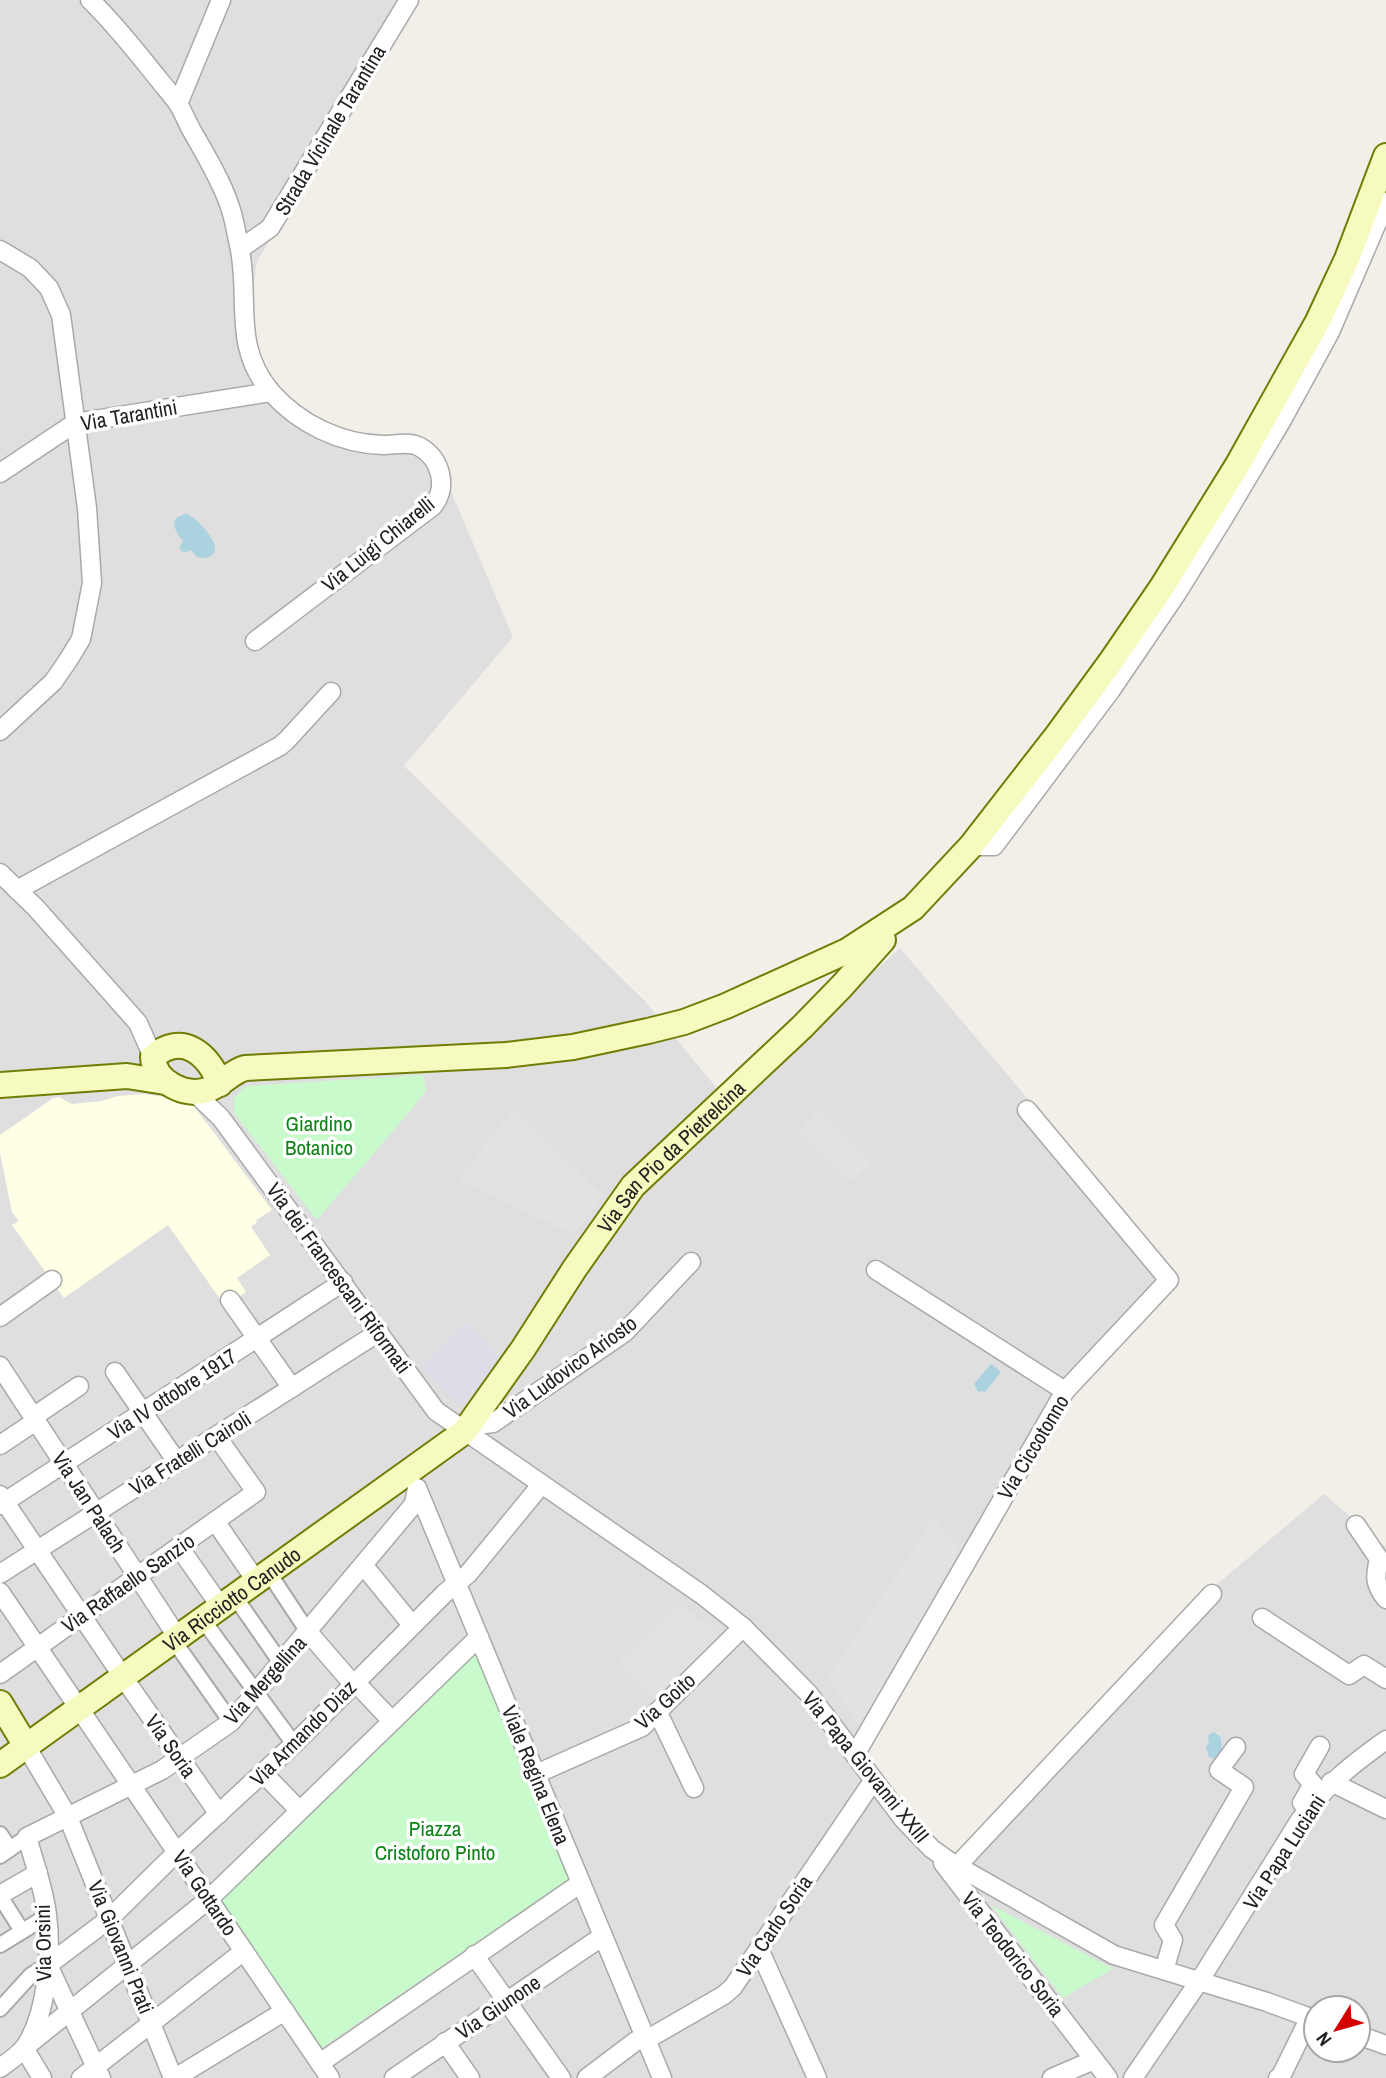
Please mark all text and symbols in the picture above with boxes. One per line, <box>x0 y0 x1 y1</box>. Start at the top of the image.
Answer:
street label: Strada Vicinale Tarantina <box>268 39 393 221</box>
street label: Via Tarantini <box>79 392 179 438</box>
street label: Via Luigi Chiarelli <box>315 489 441 599</box>
street label: Via San Pio da Pietrelcina <box>590 1073 752 1239</box>
park label: Giardino Botanico <box>285 1109 353 1162</box>
street label: Via dei Francescani Riformati <box>260 1177 418 1379</box>
street label: Via Ludovico Ariosto <box>497 1309 643 1425</box>
street label: Via IV ottobre 1917 <box>102 1342 242 1446</box>
street label: Via Ciccotonno <box>990 1389 1076 1505</box>
street label: Via Fratelli Cairoli <box>124 1404 256 1502</box>
street label: Via Jan Palach <box>45 1446 133 1558</box>
street label: Via Raffaello Sanzio <box>56 1526 200 1640</box>
street label: Via Ricciotto Canudo <box>157 1539 306 1658</box>
street label: Via Mergellina <box>217 1629 313 1731</box>
street label: Via Goito <box>628 1666 702 1736</box>
street label: Via Armando Diaz <box>243 1673 363 1793</box>
street label: Via Papa Giovanni XXIII <box>796 1685 936 1849</box>
street label: Viale Regina Elena <box>495 1701 577 1849</box>
street label: Via Soria <box>139 1708 204 1784</box>
street label: Via Papa Luciani <box>1236 1789 1332 1915</box>
park label: Piazza Cristoforo Pinto <box>375 1814 495 1867</box>
street label: Via Gottardo <box>166 1845 244 1941</box>
street label: Via Carlo Soria <box>729 1869 819 1983</box>
street label: Via Giovanni Prati <box>81 1876 161 2018</box>
street label: Via Teodorico Soria <box>955 1885 1071 2023</box>
street label: Via Orsini <box>28 1904 58 1982</box>
street label: Via Giunone <box>450 1968 546 2046</box>
north arrow <box>1302 1994 1372 2064</box>
text: N <box>1310 2027 1337 2052</box>

